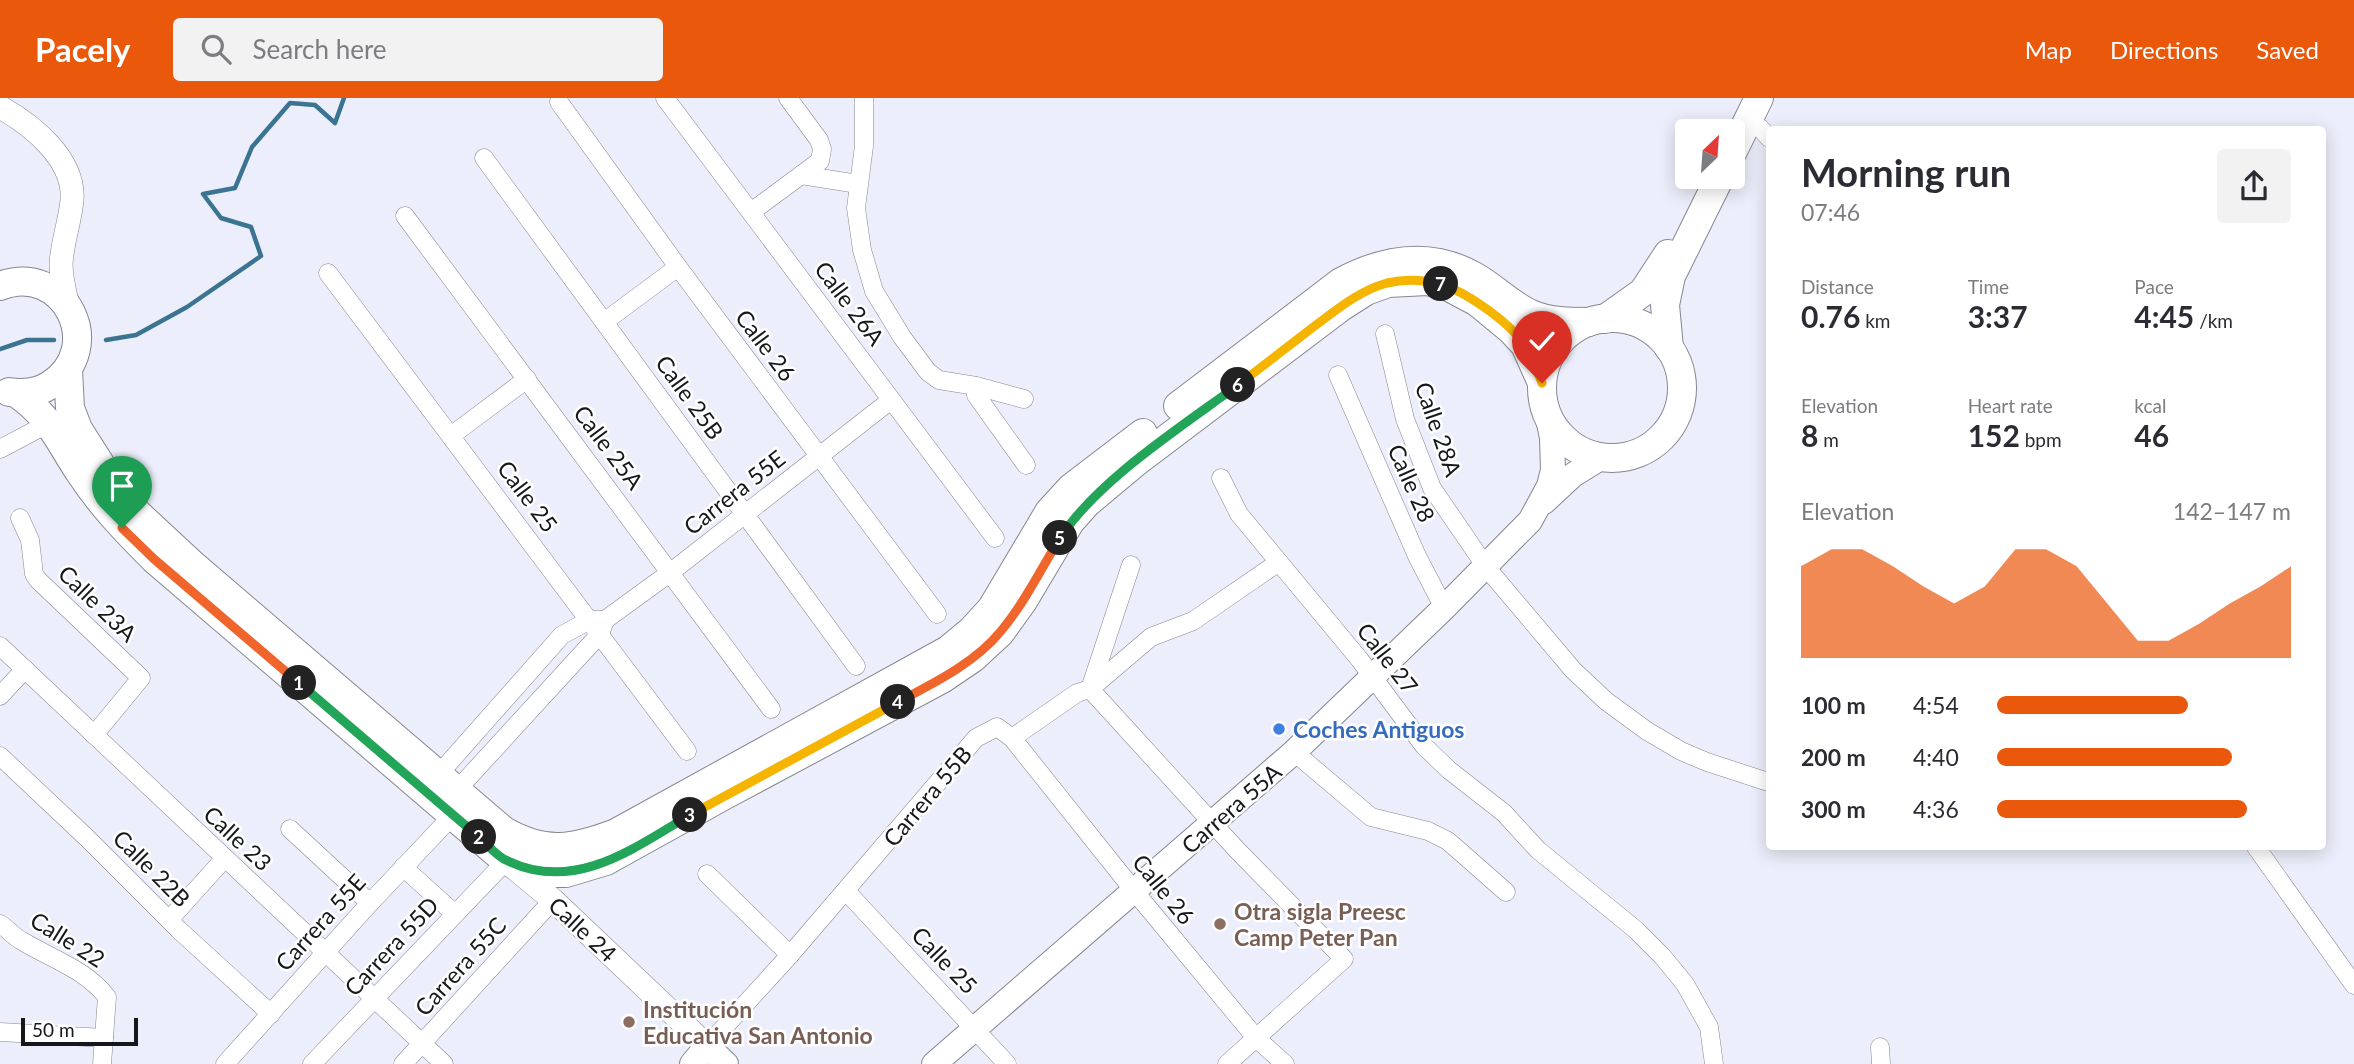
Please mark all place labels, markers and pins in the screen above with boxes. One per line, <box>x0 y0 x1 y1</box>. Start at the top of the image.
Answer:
pin: 7 <box>1424 266 1458 302</box>
pin <box>1512 311 1572 383</box>
pin: 6 <box>1220 368 1256 402</box>
pin <box>92 456 152 528</box>
pin: 5 <box>1042 520 1078 556</box>
pin: 1 <box>282 666 316 700</box>
pin: 4 <box>880 684 916 720</box>
place label: Coches Antiguos <box>1293 715 1464 743</box>
marker: Coches Antiguos <box>1271 721 1287 737</box>
pin: 3 <box>672 798 708 832</box>
pin: 2 <box>462 820 496 854</box>
place label: Otra sigla Preesc Camp Peter Pan <box>1234 897 1406 951</box>
marker: Otra sigla Preesc Camp Peter Pan <box>1212 916 1228 932</box>
place label: Institución Educativa San Antonio <box>643 995 873 1049</box>
marker: Institución Educativa San Antonio <box>621 1014 637 1030</box>

